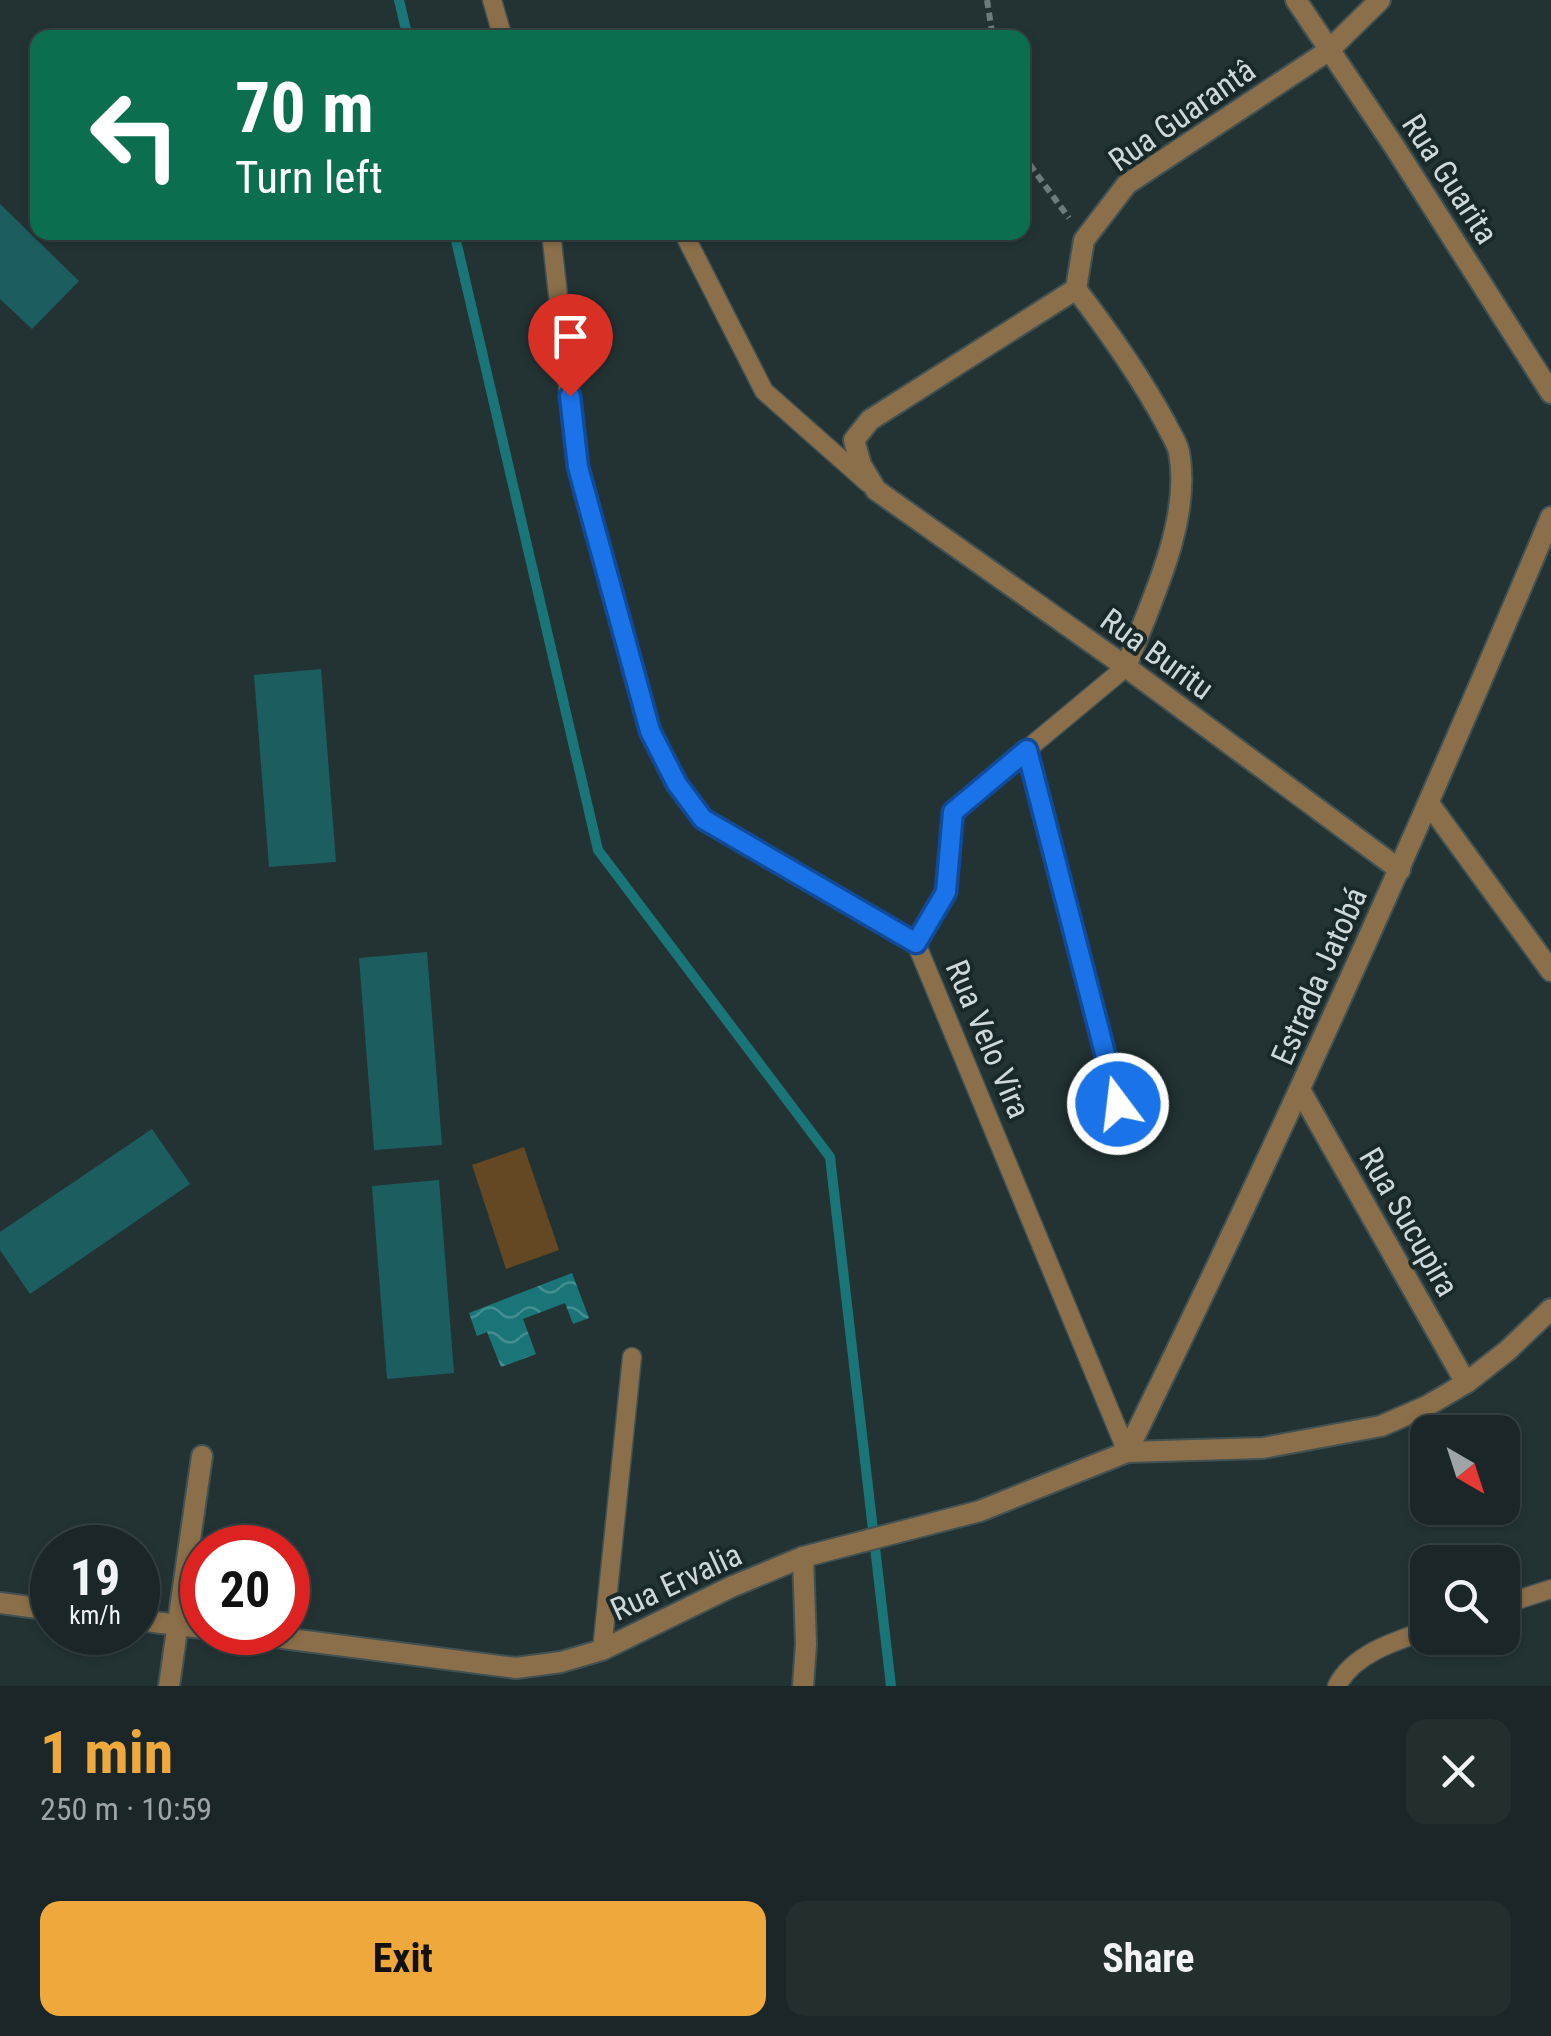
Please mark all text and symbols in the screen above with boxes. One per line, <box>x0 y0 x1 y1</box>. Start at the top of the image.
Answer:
street label: Rua Guarantâ <box>1102 51 1262 179</box>
text: 70 m <box>235 67 374 149</box>
icon: left <box>70 70 200 200</box>
street label: Rua Guarita <box>1394 107 1506 251</box>
text: Turn left <box>235 151 383 204</box>
pin <box>528 294 613 397</box>
icon: arrive <box>543 309 598 364</box>
street label: Rua Buritu <box>1093 600 1221 708</box>
street label: Estrada Jatobá <box>1263 881 1375 1071</box>
street label: Rua Velo Vira <box>938 954 1038 1124</box>
position arrow <box>1066 1052 1170 1156</box>
street label: Rua Sucupira <box>1351 1141 1467 1303</box>
north arrow <box>1410 1415 1520 1525</box>
map controls <box>1410 1415 1520 1655</box>
speed limit sign: 20 <box>180 1525 310 1655</box>
street label: Rua Ervalia <box>605 1535 747 1629</box>
button: search <box>1410 1545 1520 1655</box>
text: 19 <box>70 1549 120 1607</box>
text: km/h <box>69 1601 121 1630</box>
text: 1 min <box>40 1717 173 1788</box>
button: close <box>1406 1719 1511 1824</box>
text: 250 m · 10:59 <box>40 1790 212 1828</box>
button: Exit <box>40 1901 766 2016</box>
button: Share <box>786 1901 1511 2016</box>

